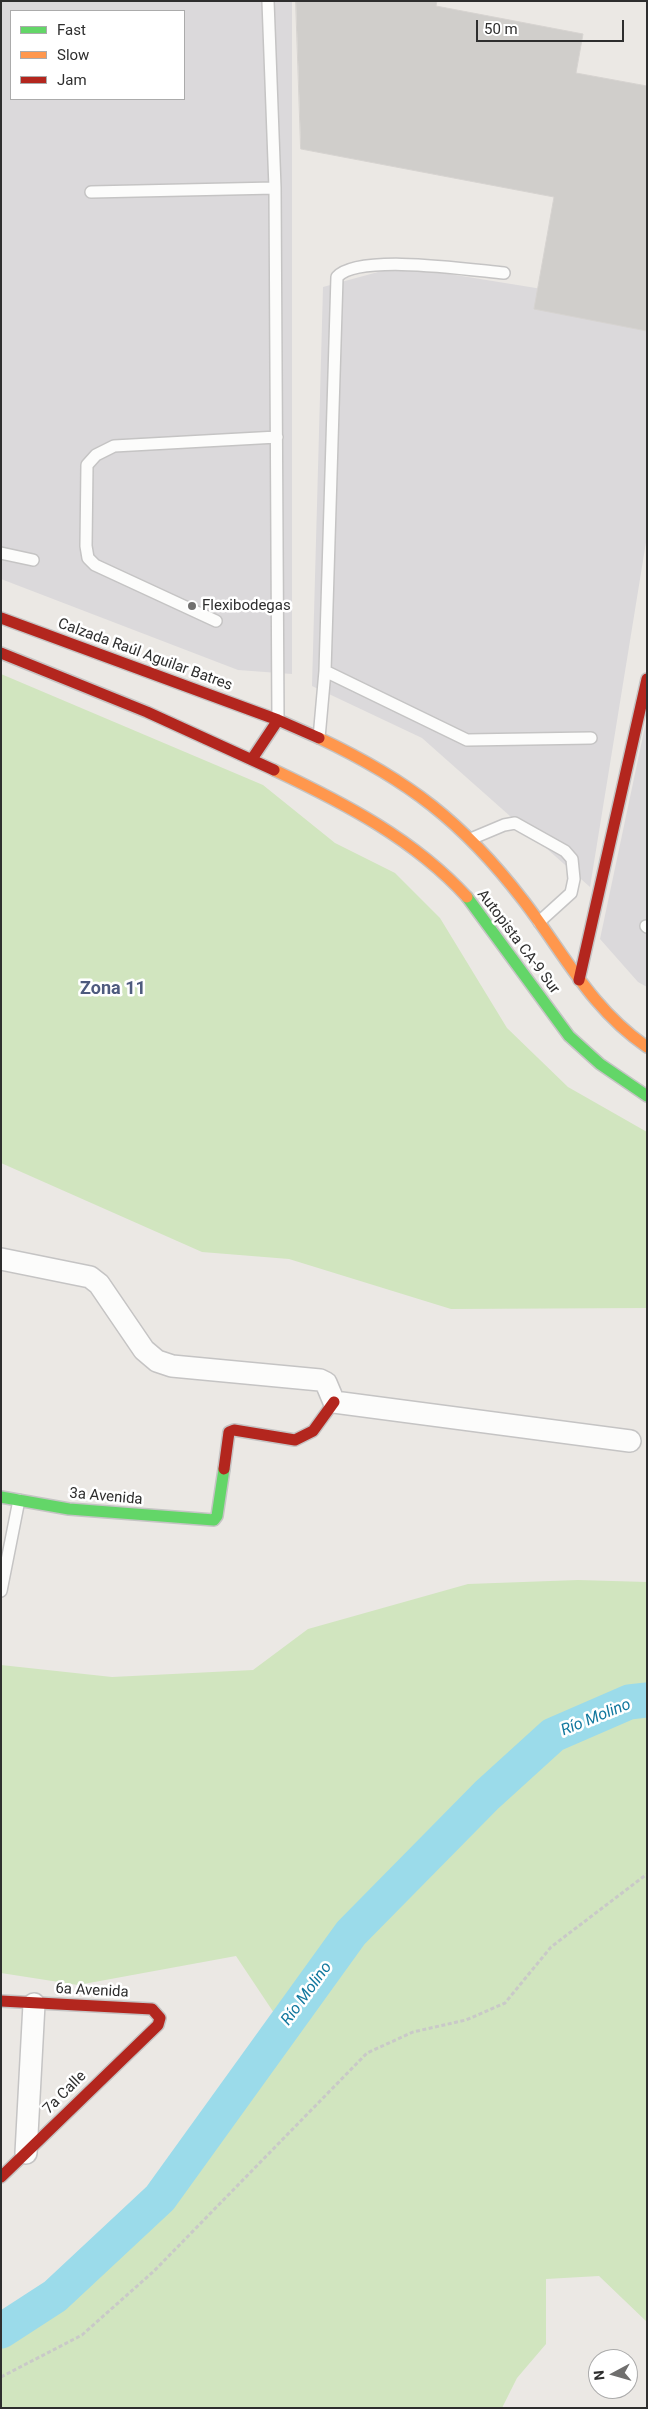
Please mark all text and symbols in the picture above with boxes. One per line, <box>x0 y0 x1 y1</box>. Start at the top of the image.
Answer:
legend <box>10 10 185 100</box>
scale bar <box>478 10 626 42</box>
text: 50 m <box>484 20 518 38</box>
text: Fast <box>57 21 86 39</box>
text: Slow <box>57 46 89 64</box>
text: Jam <box>57 71 87 89</box>
place label: Flexibodegas <box>202 597 291 615</box>
marker: Flexibodegas <box>186 600 198 612</box>
street label: Calzada Raúl Aguilar Batres <box>55 615 235 695</box>
street label: Autopista CA-9 Sur <box>473 886 563 998</box>
district label: Zona 11 <box>80 978 146 1000</box>
street label: 3a Avenida <box>69 1485 143 1509</box>
water label: Río Molino <box>558 1695 634 1741</box>
water label: Río Molino <box>278 1959 336 2029</box>
street label: 6a Avenida <box>55 1980 129 2002</box>
street label: 7a Calle <box>40 2068 90 2118</box>
north arrow <box>588 2349 638 2399</box>
text: N <box>591 2370 608 2381</box>

